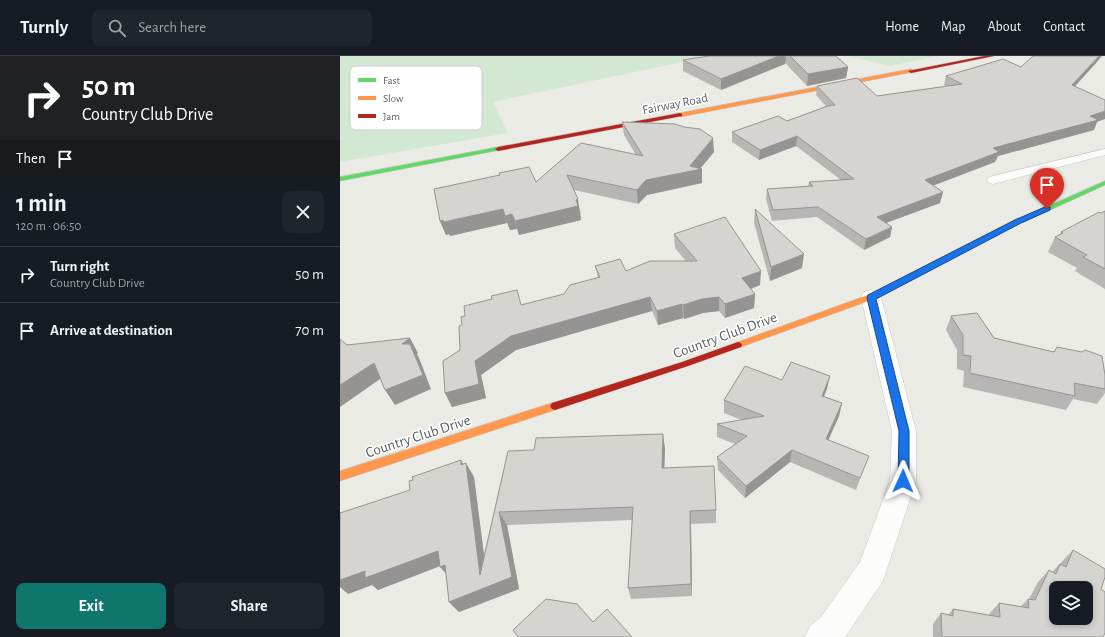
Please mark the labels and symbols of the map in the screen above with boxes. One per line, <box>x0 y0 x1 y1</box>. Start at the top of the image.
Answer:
legend <box>350 66 482 130</box>
text: Fast <box>383 75 401 86</box>
street label: Fairway Road <box>641 92 710 117</box>
text: Slow <box>383 93 404 104</box>
text: Jam <box>383 111 400 122</box>
pin <box>1030 168 1064 209</box>
street label: Country Club Drive <box>671 310 779 361</box>
street label: Country Club Drive <box>364 412 473 461</box>
position arrow <box>882 460 924 502</box>

